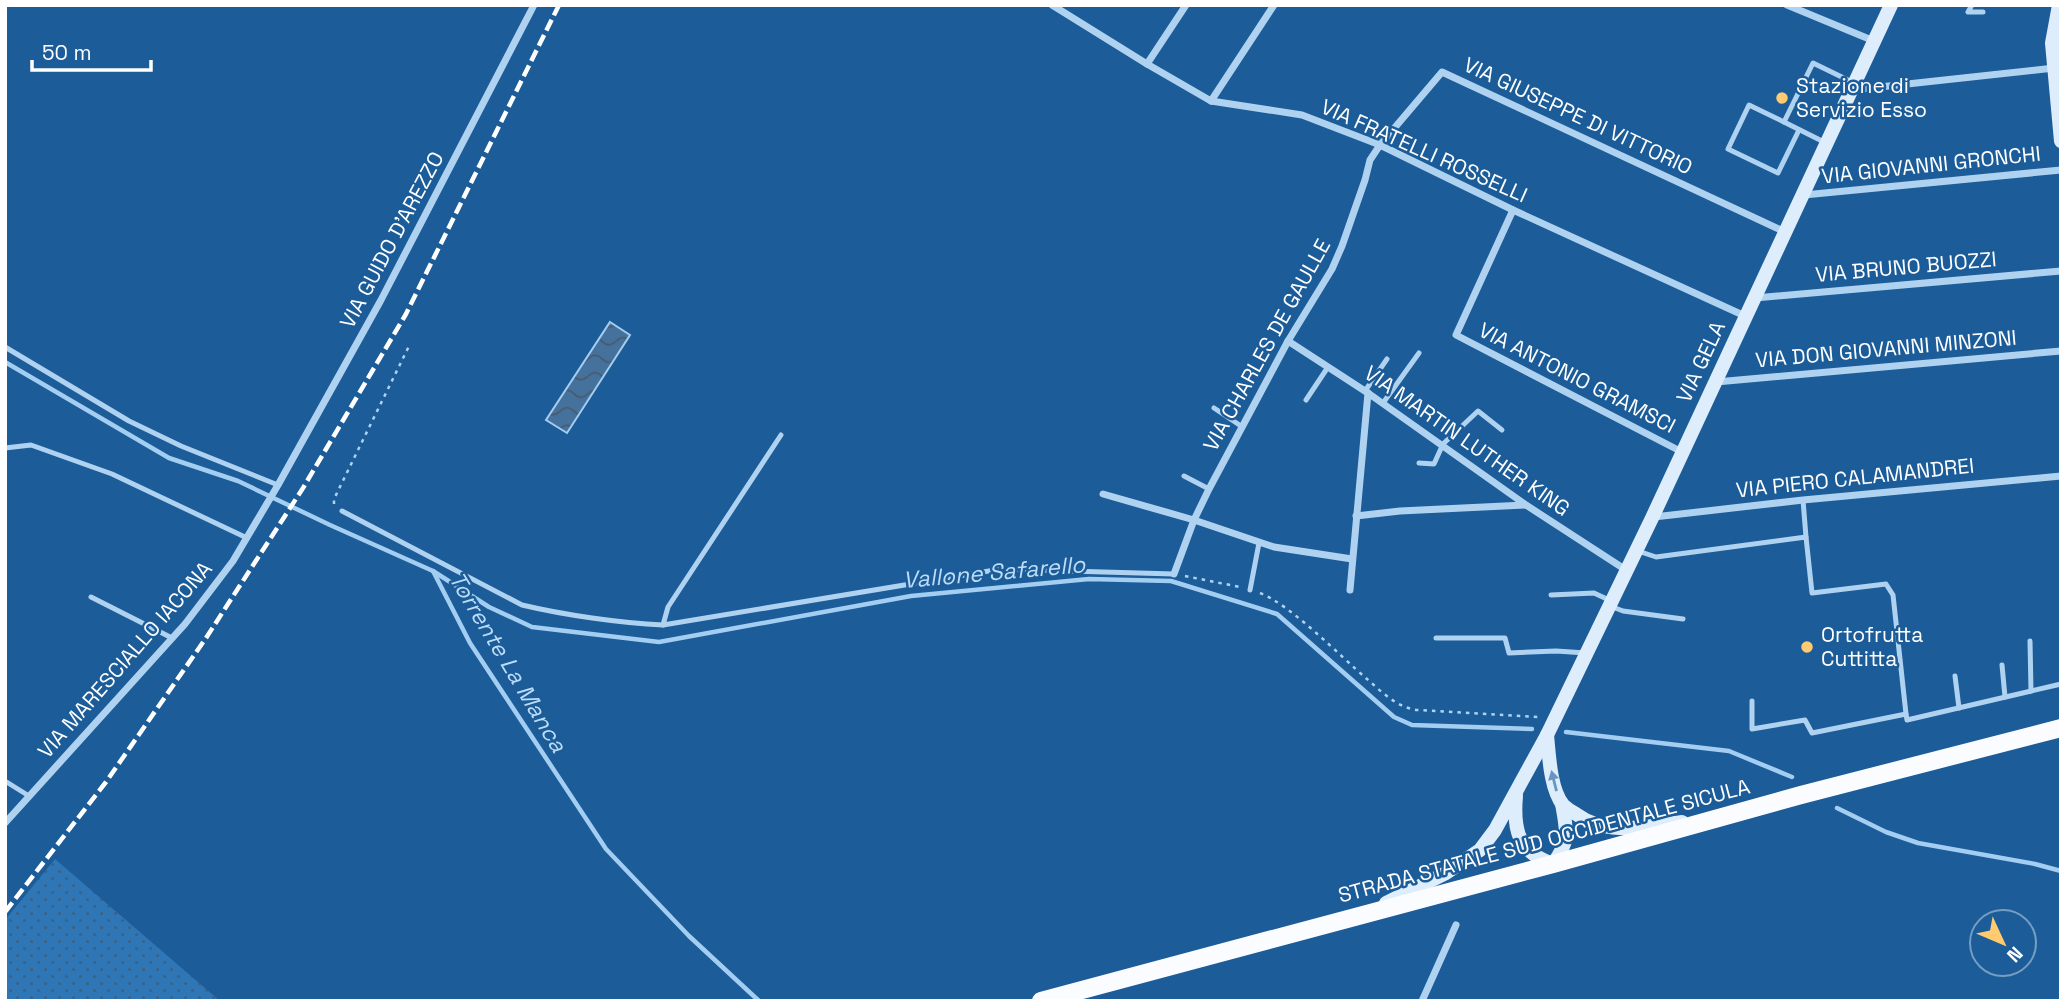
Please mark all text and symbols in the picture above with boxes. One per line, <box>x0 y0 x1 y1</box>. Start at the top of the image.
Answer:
scale bar <box>32 28 150 72</box>
text: 50 m <box>42 39 92 66</box>
street label: VIA GIUSEPPE DI VITTORIO <box>1459 51 1697 180</box>
place label: Stazione di Servizio Esso <box>1796 72 1927 123</box>
marker: Stazione di Servizio Esso <box>1774 90 1790 106</box>
street label: VIA FRATELLI ROSSELLI <box>1317 93 1532 208</box>
street label: VIA GIOVANNI GRONCHI <box>1820 140 2042 189</box>
street label: VIA GUIDO D'AREZZO <box>334 147 450 333</box>
street label: VIA CHARLES DE GAULLE <box>1197 234 1336 456</box>
street label: VIA BRUNO BUOZZI <box>1814 245 1998 288</box>
street label: VIA ANTONIO GRAMSCI <box>1474 316 1680 439</box>
street label: VIA GELA <box>1670 317 1731 407</box>
street label: VIA DON GIOVANNI MINZONI <box>1754 324 2018 373</box>
street label: VIA MARTIN LUTHER KING <box>1359 359 1575 522</box>
street label: VIA PIERO CALAMANDREI <box>1734 452 1975 503</box>
water label: Vallone Safarello <box>902 549 1087 595</box>
street label: VIA MARESCIALLO IACONA <box>32 556 218 764</box>
water label: Torrente La Manca <box>442 566 574 758</box>
place label: Ortofrutta Cuttitta <box>1821 621 1923 672</box>
marker: Ortofrutta Cuttitta <box>1799 639 1815 655</box>
one-way arrow <box>1549 769 1560 791</box>
street label: STRADA STATALE SUD OCCIDENTALE SICULA <box>1335 772 1753 909</box>
north arrow <box>1968 908 2038 978</box>
text: N <box>2001 941 2028 968</box>

